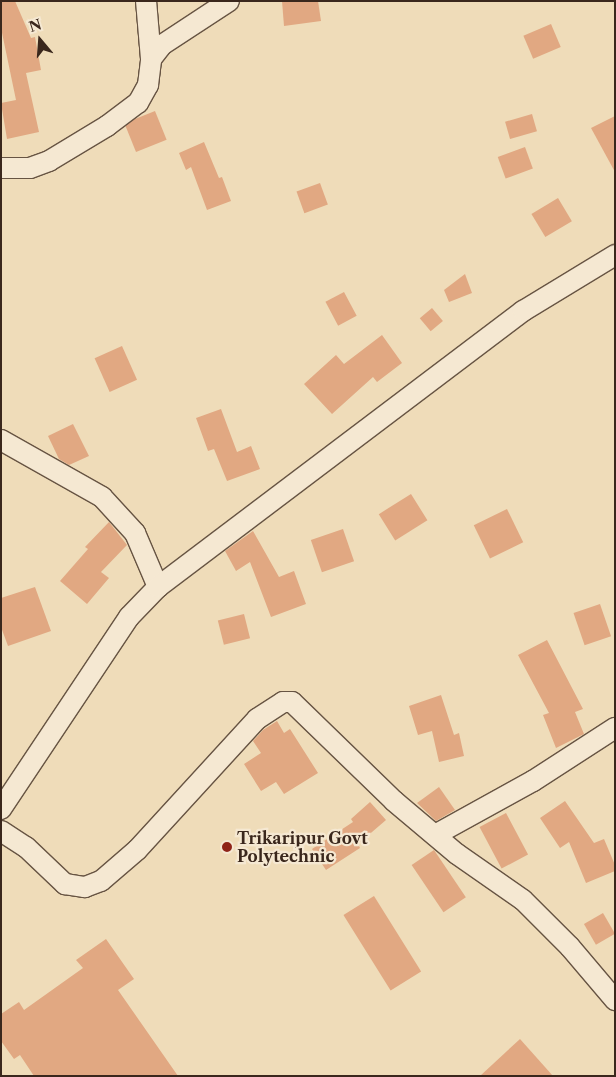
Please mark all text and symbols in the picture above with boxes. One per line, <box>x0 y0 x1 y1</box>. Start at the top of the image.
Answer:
north arrow <box>15 15 65 65</box>
text: N <box>27 15 44 36</box>
place label: Trikaripur Govt Polytechnic <box>237 828 368 866</box>
marker: Trikaripur Govt Polytechnic <box>221 841 233 853</box>

